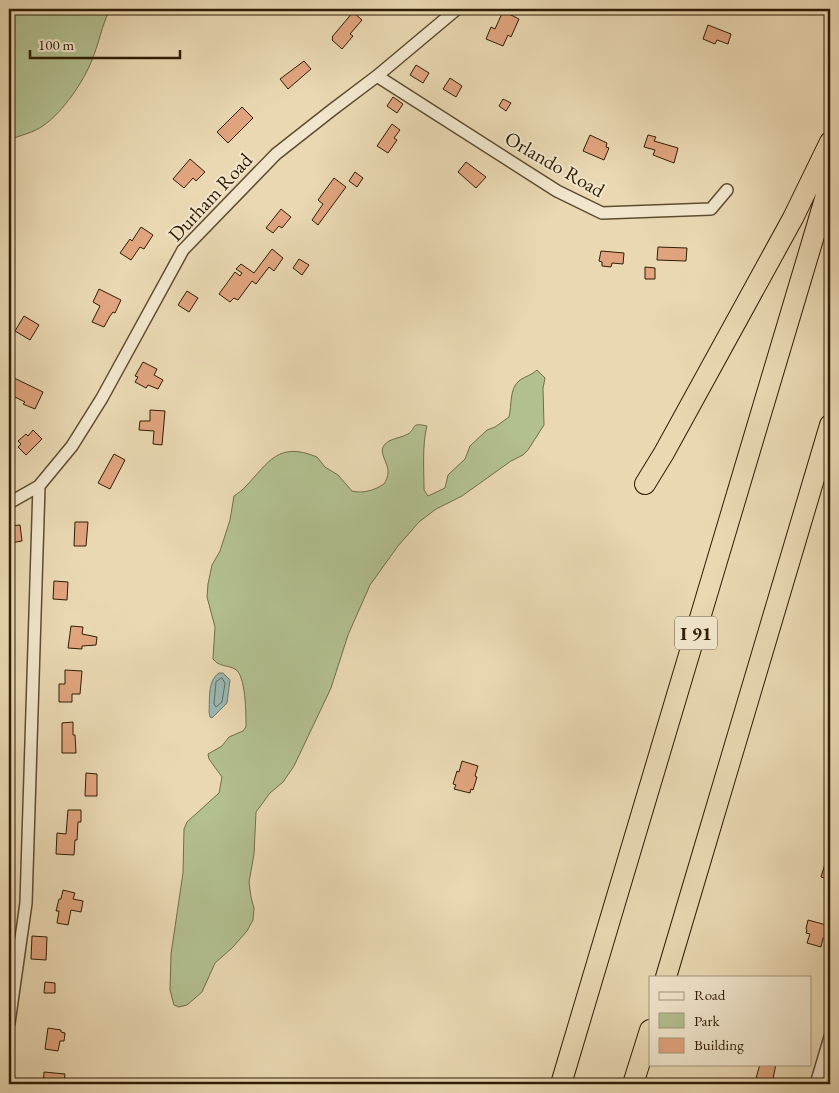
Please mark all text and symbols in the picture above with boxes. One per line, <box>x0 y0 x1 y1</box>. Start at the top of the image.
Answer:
scale bar <box>30 28 180 60</box>
text: 100 m <box>38 35 75 54</box>
street label: Orlando Road <box>500 125 610 203</box>
street label: Durham Road <box>162 147 258 247</box>
road number: I 91 <box>675 616 717 650</box>
legend <box>649 976 812 1066</box>
text: Road <box>694 985 726 1004</box>
text: Park <box>694 1011 721 1030</box>
text: Building <box>694 1035 744 1054</box>

